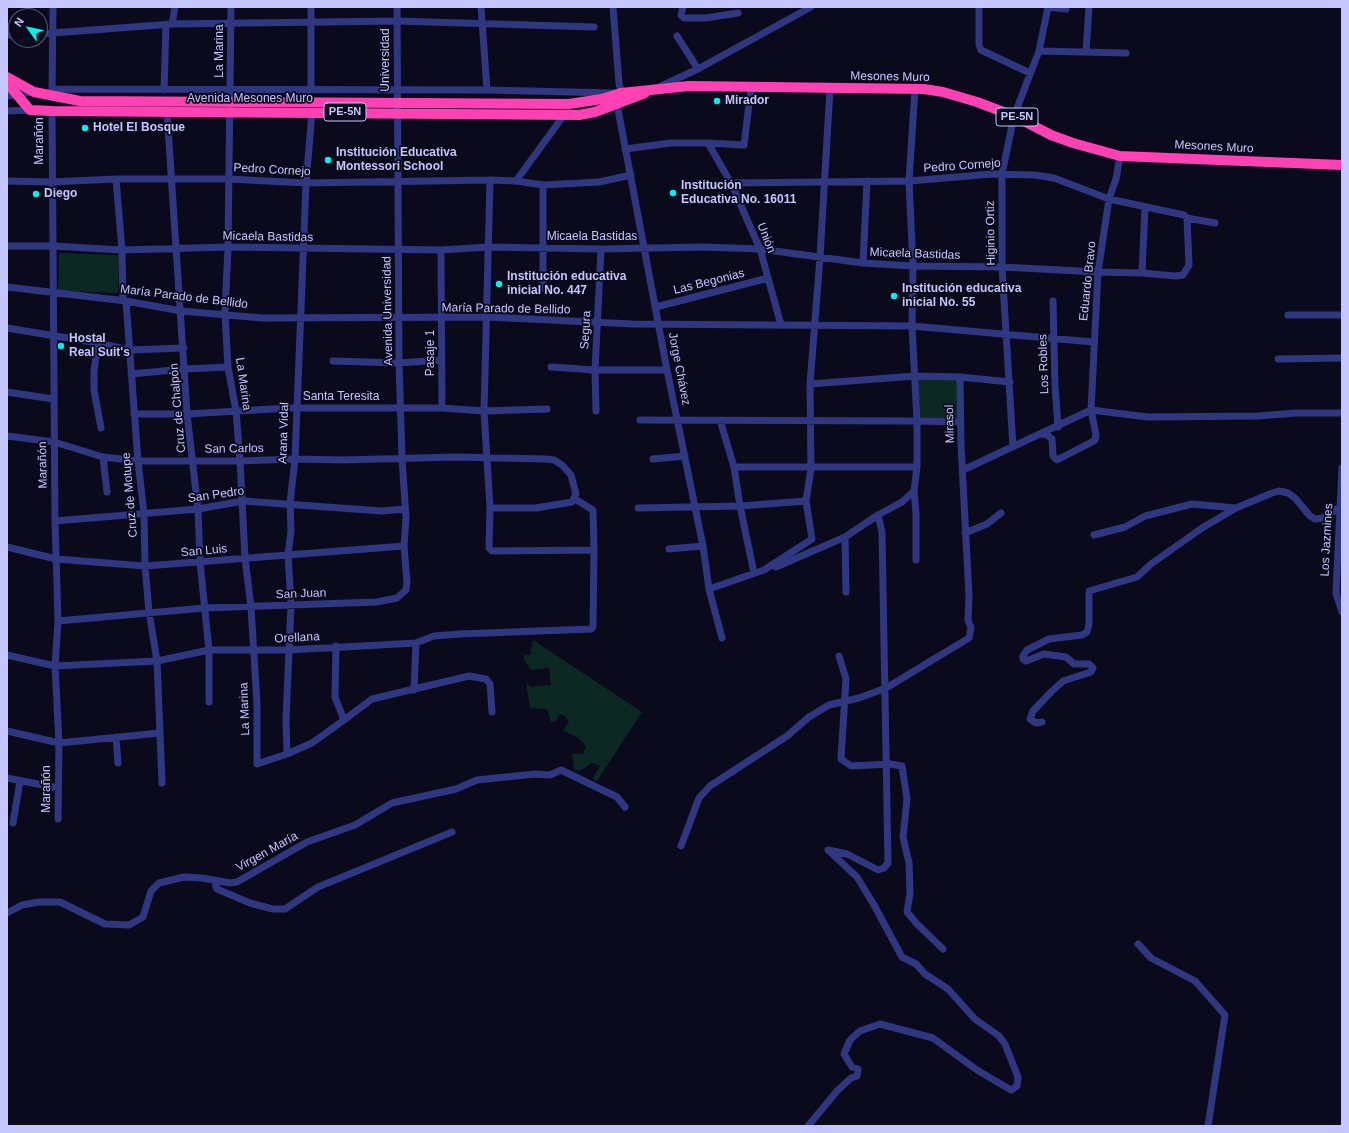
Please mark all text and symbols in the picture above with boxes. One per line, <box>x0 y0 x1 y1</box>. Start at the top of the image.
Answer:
north arrow <box>8 8 48 48</box>
text: N <box>12 15 26 29</box>
street label: La Marina <box>213 24 227 78</box>
street label: Universidad <box>379 28 393 92</box>
street label: Mesones Muro <box>850 69 930 85</box>
street label: Avenida Mesones Muro <box>187 92 313 106</box>
place label: Mirador <box>725 94 769 108</box>
marker: Mirador <box>712 96 722 106</box>
road number: PE-5N <box>324 103 366 121</box>
road number: PE-5N <box>996 108 1038 126</box>
street label: Marañón <box>33 117 47 165</box>
place label: Hotel El Bosque <box>93 121 185 135</box>
marker: Hotel El Bosque <box>80 123 90 133</box>
street label: Mesones Muro <box>1174 138 1254 156</box>
place label: Institución Educativa Montessori School <box>336 146 457 174</box>
marker: Institución Educativa Montessori School <box>323 155 333 165</box>
street label: Pedro Cornejo <box>923 156 1001 176</box>
street label: Pedro Cornejo <box>233 161 311 179</box>
place label: Institución Educativa No. 16011 <box>681 179 796 207</box>
place label: Diego <box>44 187 77 201</box>
marker: Institución Educativa No. 16011 <box>668 188 678 198</box>
marker: Diego <box>31 189 41 199</box>
street label: Higinio Ortiz <box>983 200 999 266</box>
street label: Unión <box>754 221 778 255</box>
street label: Micaela Bastidas <box>223 229 313 245</box>
street label: Micaela Bastidas <box>547 230 637 244</box>
street label: Eduardo Bravo <box>1077 240 1099 322</box>
street label: Micaela Bastidas <box>869 245 961 263</box>
street label: Avenida Universidad <box>380 256 396 366</box>
street label: Las Begonias <box>672 266 746 298</box>
place label: Institución educativa inicial No. 447 <box>507 270 626 298</box>
marker: Institución educativa inicial No. 447 <box>494 279 504 289</box>
street label: María Parado de Bellido <box>119 282 249 312</box>
place label: Institución educativa inicial No. 55 <box>902 282 1021 310</box>
marker: Institución educativa inicial No. 55 <box>889 291 899 301</box>
street label: María Parado de Bellido <box>442 301 570 317</box>
street label: Segura <box>578 310 594 350</box>
street label: Pasaje 1 <box>424 330 438 376</box>
street label: Jorge Chávez <box>665 331 693 407</box>
place label: Hostal Real Suit's <box>69 332 130 360</box>
street label: Los Robles <box>1036 334 1052 394</box>
marker: Hostal Real Suit's <box>56 341 66 351</box>
street label: La Marina <box>232 357 254 411</box>
street label: Cruz de Chalpón <box>167 363 189 453</box>
street label: Santa Teresita <box>303 390 379 404</box>
street label: Arana Vidal <box>276 402 292 464</box>
street label: Mirasol <box>942 405 958 443</box>
street label: Marañón <box>35 441 51 489</box>
street label: San Carlos <box>204 441 264 457</box>
street label: Cruz de Motupe <box>119 452 141 538</box>
street label: San Pedro <box>187 484 245 506</box>
street label: Los Jazmines <box>1318 503 1336 577</box>
street label: San Luis <box>180 542 228 560</box>
street label: San Juan <box>275 586 327 602</box>
street label: Orellana <box>274 630 320 646</box>
street label: La Marina <box>237 682 253 736</box>
street label: Marañón <box>40 765 54 813</box>
street label: Virgen María <box>234 829 300 875</box>

